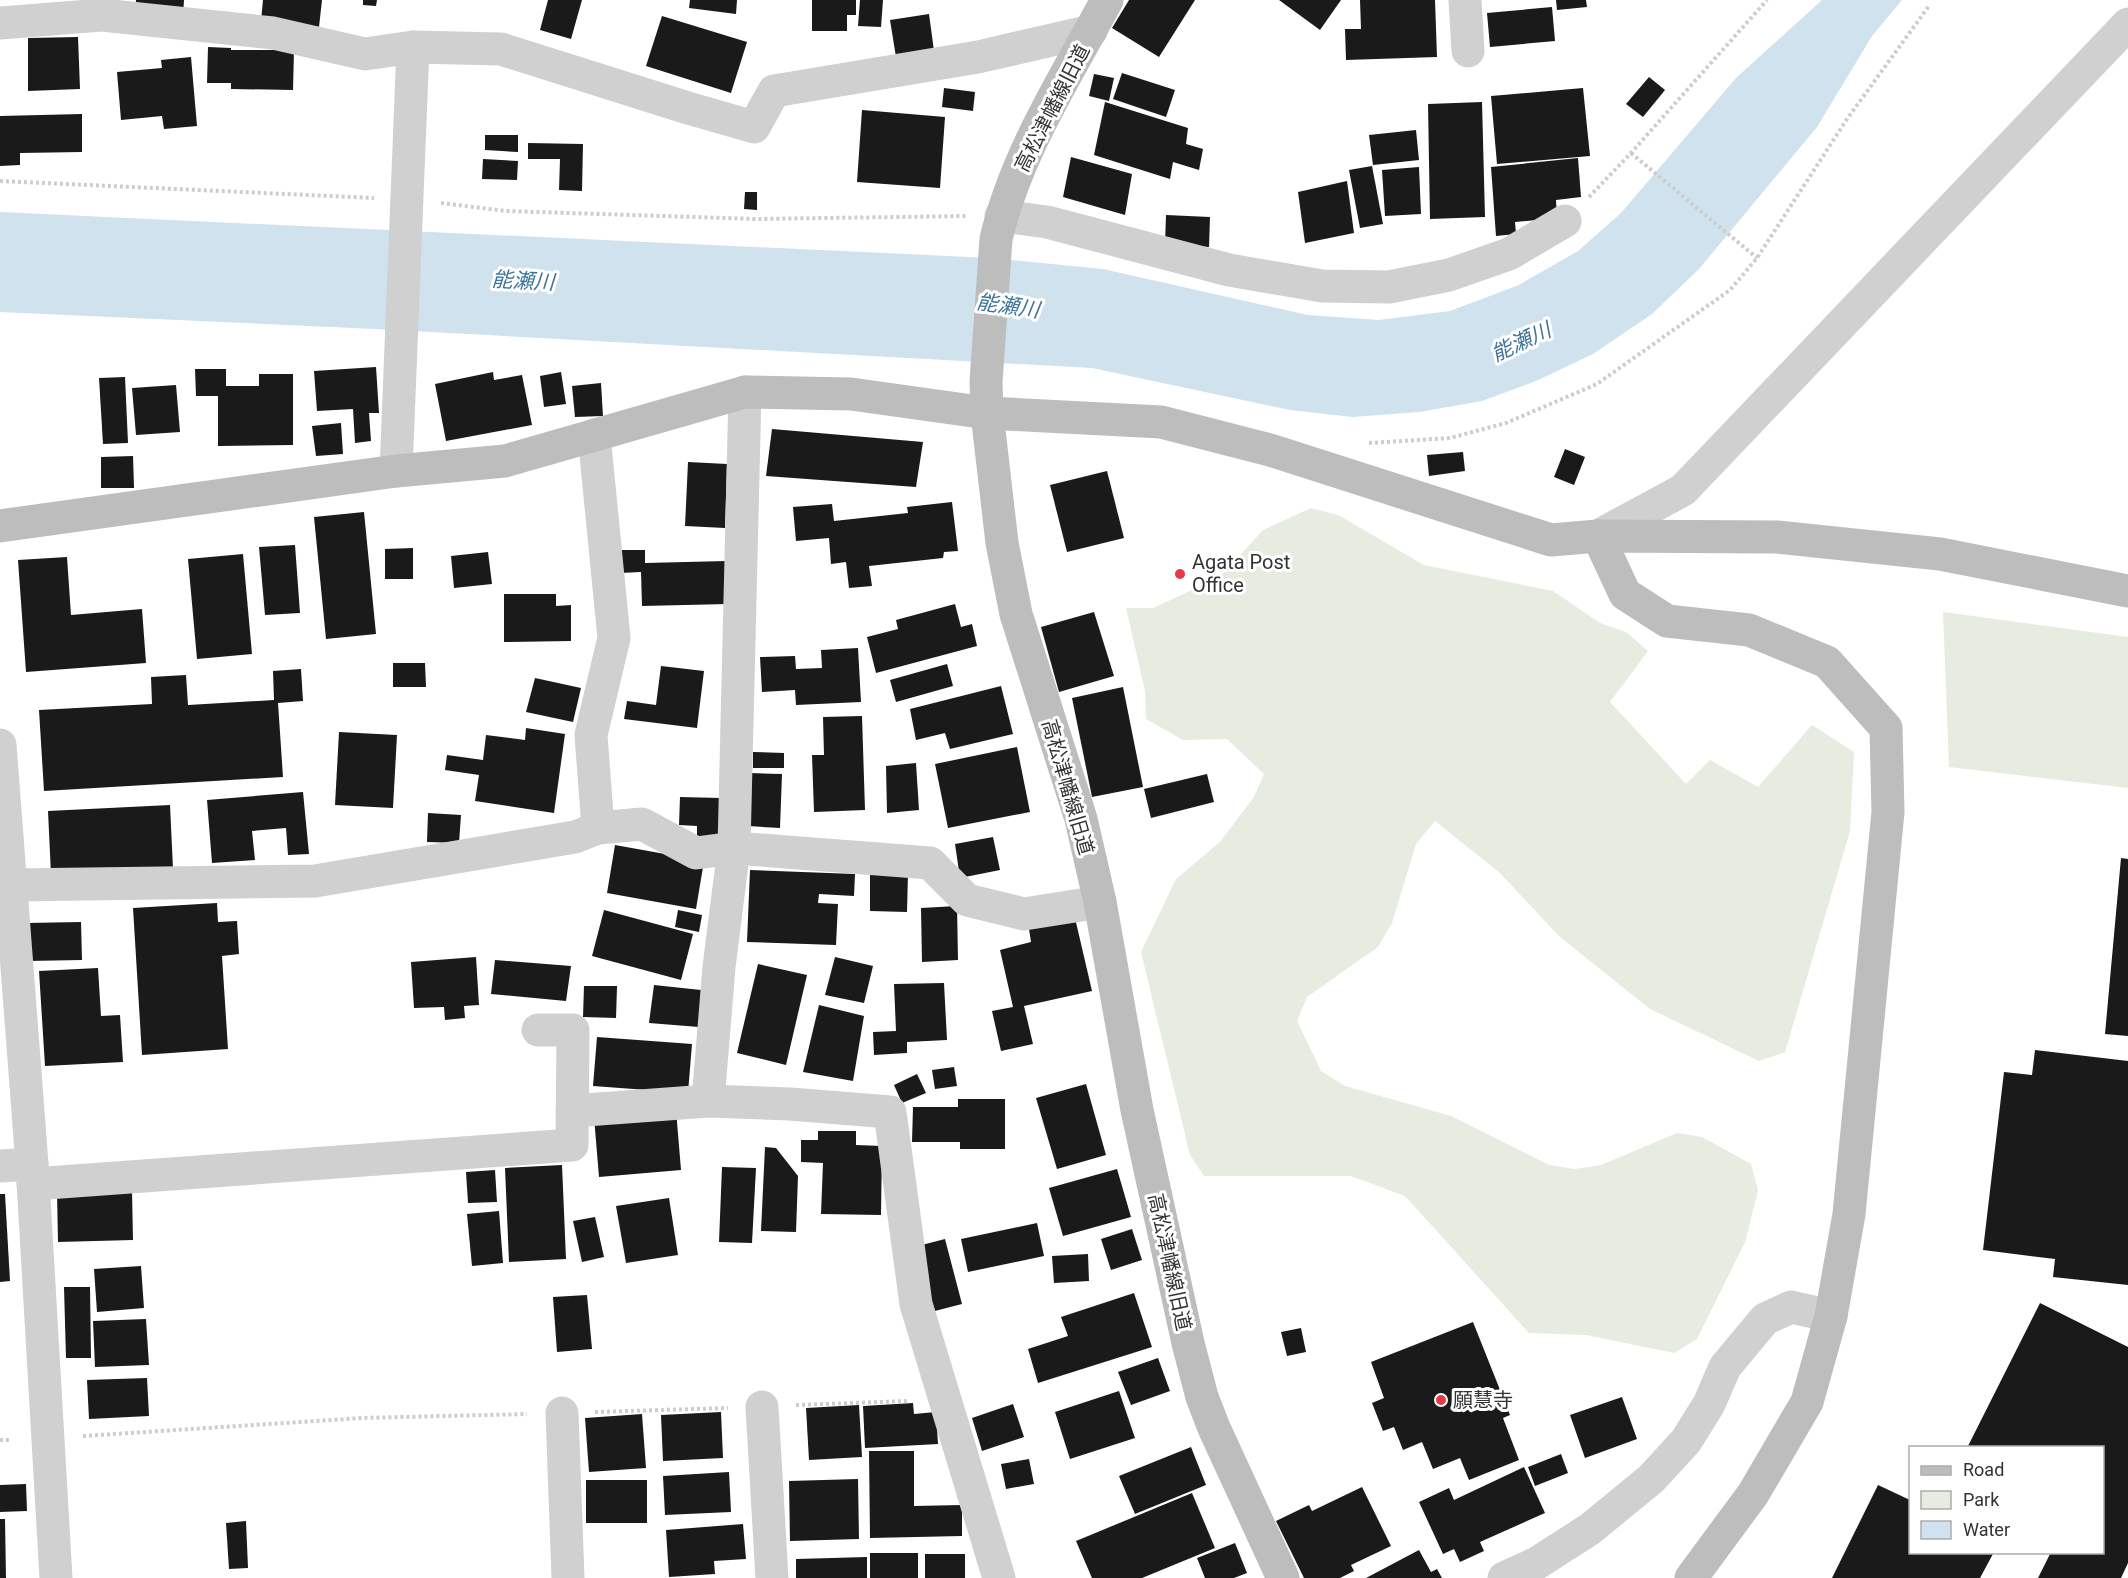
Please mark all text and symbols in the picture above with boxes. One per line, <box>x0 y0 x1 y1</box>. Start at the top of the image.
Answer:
street label: 高松津幡線旧道 <box>1010 40 1094 176</box>
water label: 能瀬川 <box>491 267 557 295</box>
water label: 能瀬川 <box>975 290 1043 323</box>
water label: 能瀬川 <box>1487 317 1556 366</box>
place label: Agata Post Office <box>1192 550 1290 597</box>
marker: Agata Post Office <box>1173 567 1187 581</box>
street label: 高松津幡線旧道 <box>1037 716 1099 858</box>
street label: 高松津幡線旧道 <box>1144 1191 1196 1333</box>
place label: 願慧寺 <box>1453 1388 1513 1412</box>
marker: 願慧寺 <box>1434 1393 1448 1407</box>
legend <box>1909 1446 2104 1554</box>
text: Road <box>1963 1459 2004 1480</box>
text: Park <box>1963 1489 2000 1510</box>
text: Water <box>1963 1519 2010 1540</box>

